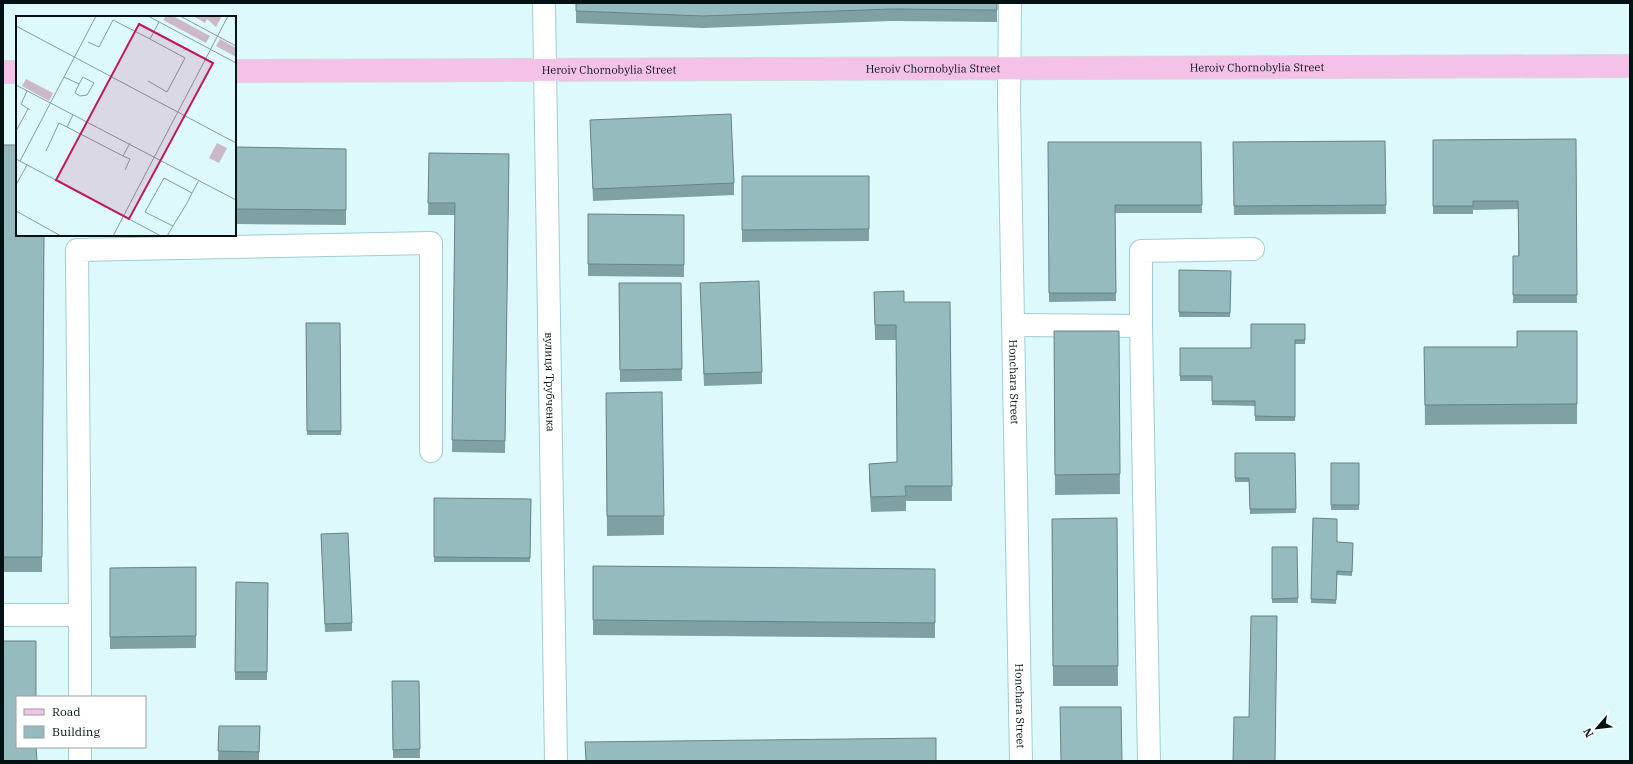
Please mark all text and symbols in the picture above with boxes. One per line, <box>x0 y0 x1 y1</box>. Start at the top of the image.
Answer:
inset map <box>16 16 236 236</box>
street label: Heroiv Chornobylia Street <box>1190 60 1324 75</box>
street label: Heroiv Chornobylia Street <box>866 61 1000 76</box>
street label: Heroiv Chornobylia Street <box>542 62 676 77</box>
street label: вулиця Трубченка <box>542 332 558 432</box>
street label: Honchara Street <box>1006 339 1022 425</box>
street label: Honchara Street <box>1012 663 1028 749</box>
legend <box>16 696 146 748</box>
text: Road <box>52 704 81 719</box>
north arrow <box>1577 708 1617 748</box>
text: Building <box>52 724 100 739</box>
text: N <box>1580 725 1596 740</box>

